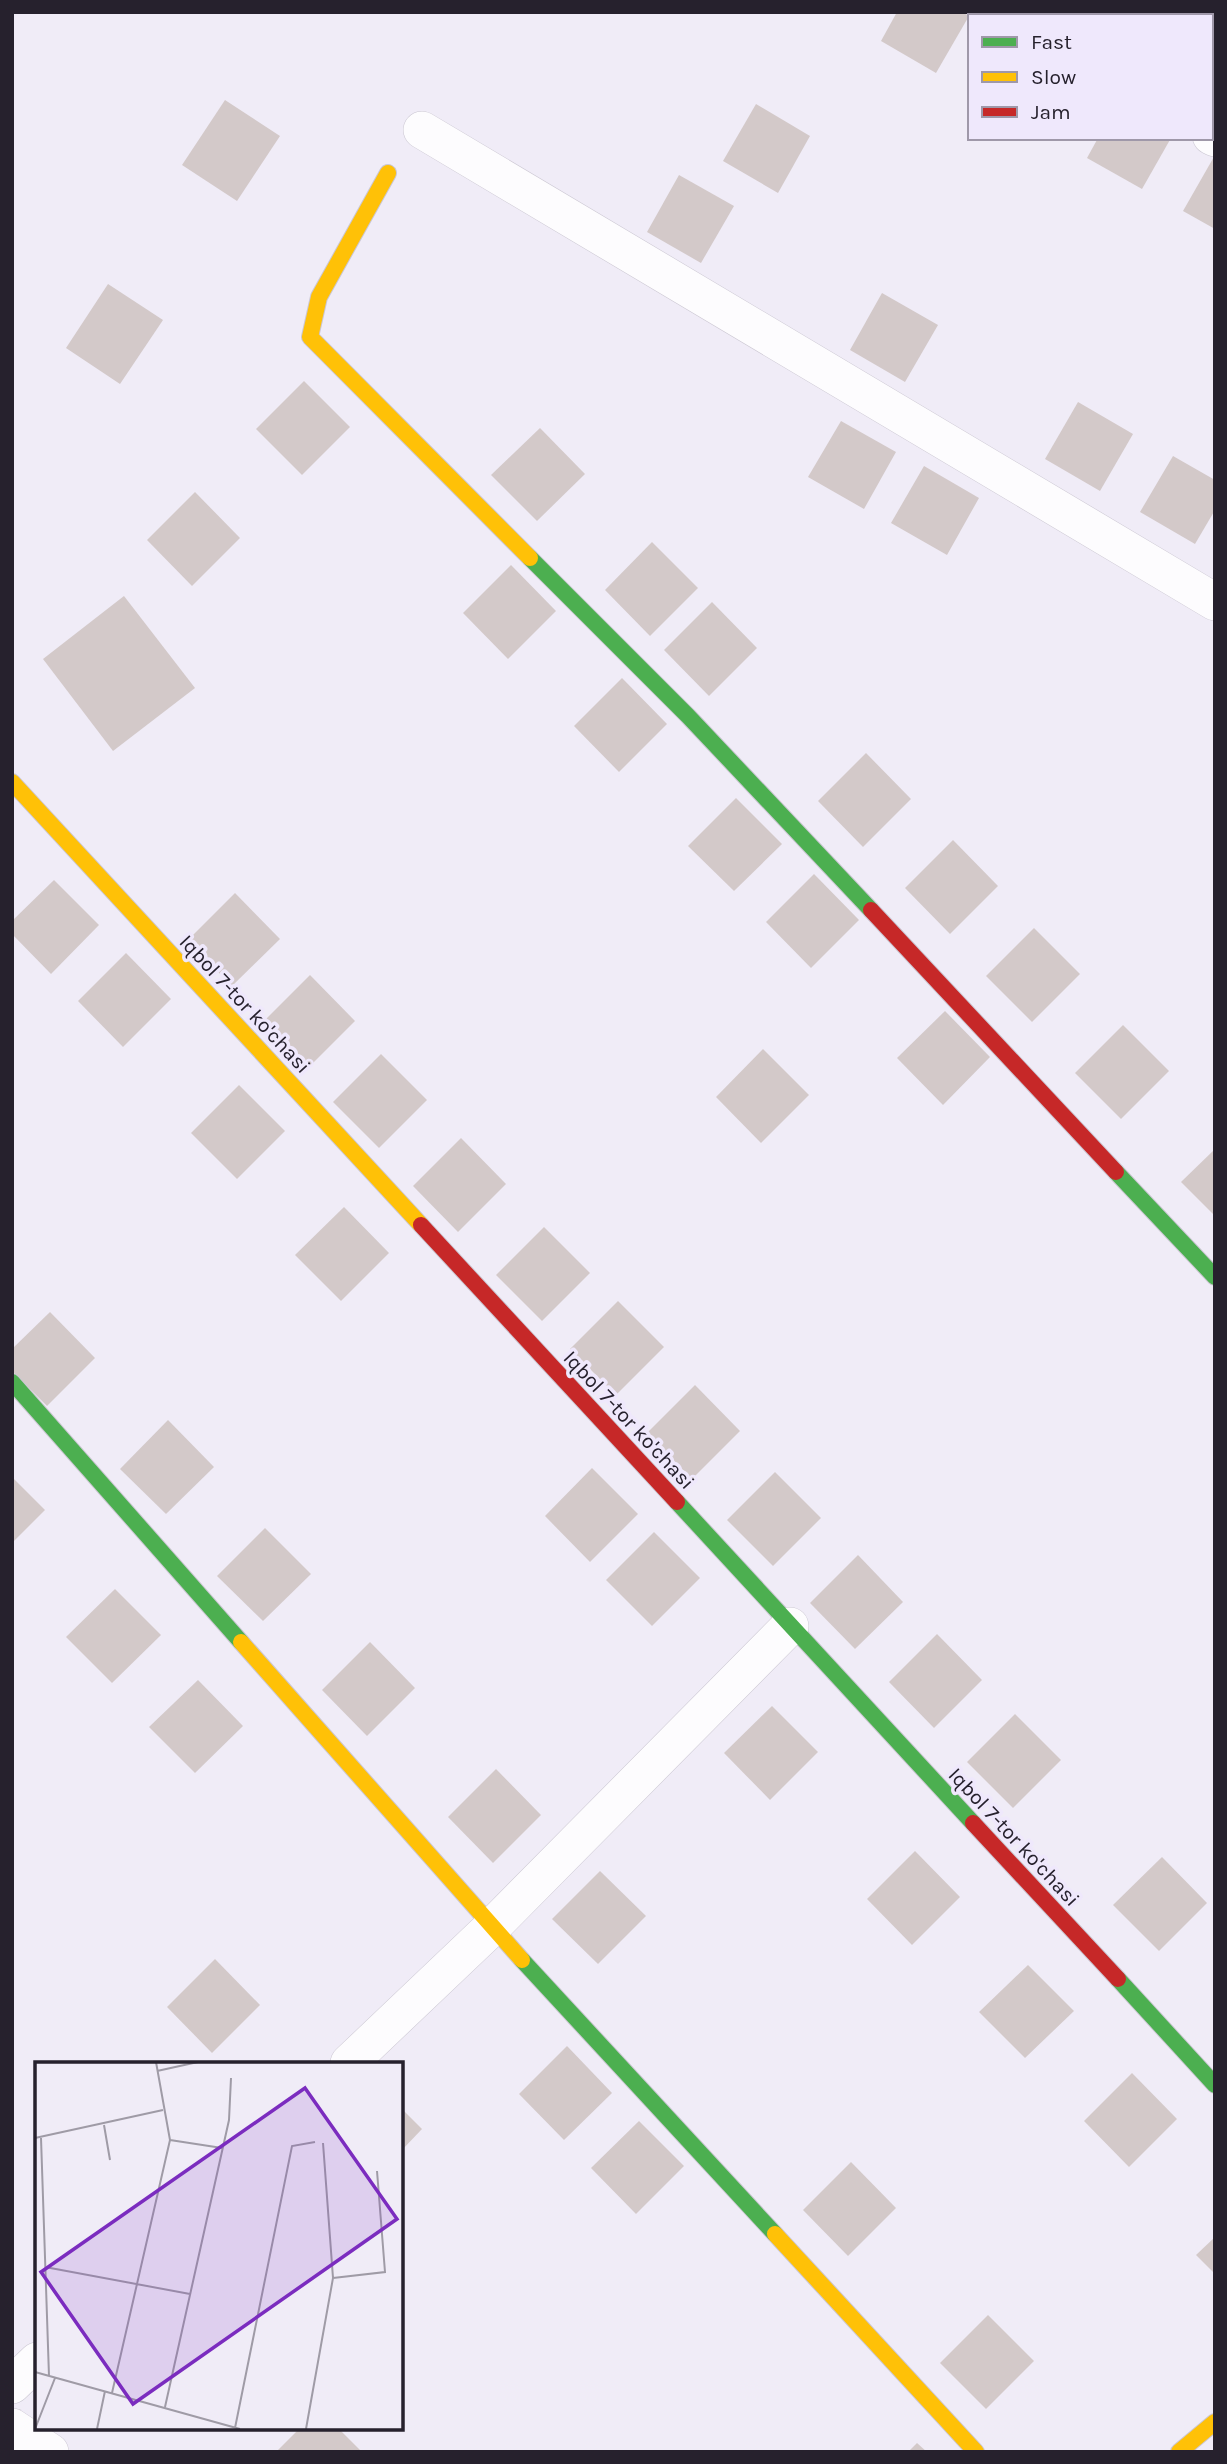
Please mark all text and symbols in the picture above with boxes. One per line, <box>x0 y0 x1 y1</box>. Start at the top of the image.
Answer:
legend <box>968 14 1213 140</box>
text: Fast <box>1031 30 1072 54</box>
text: Slow <box>1031 65 1076 89</box>
text: Jam <box>1031 100 1071 124</box>
street label: Iqbol 7-tor ko'chasi <box>175 930 315 1078</box>
street label: Iqbol 7-tor ko'chasi <box>559 1346 699 1494</box>
street label: Iqbol 7-tor ko'chasi <box>944 1763 1084 1911</box>
inset map <box>35 2062 402 2429</box>

